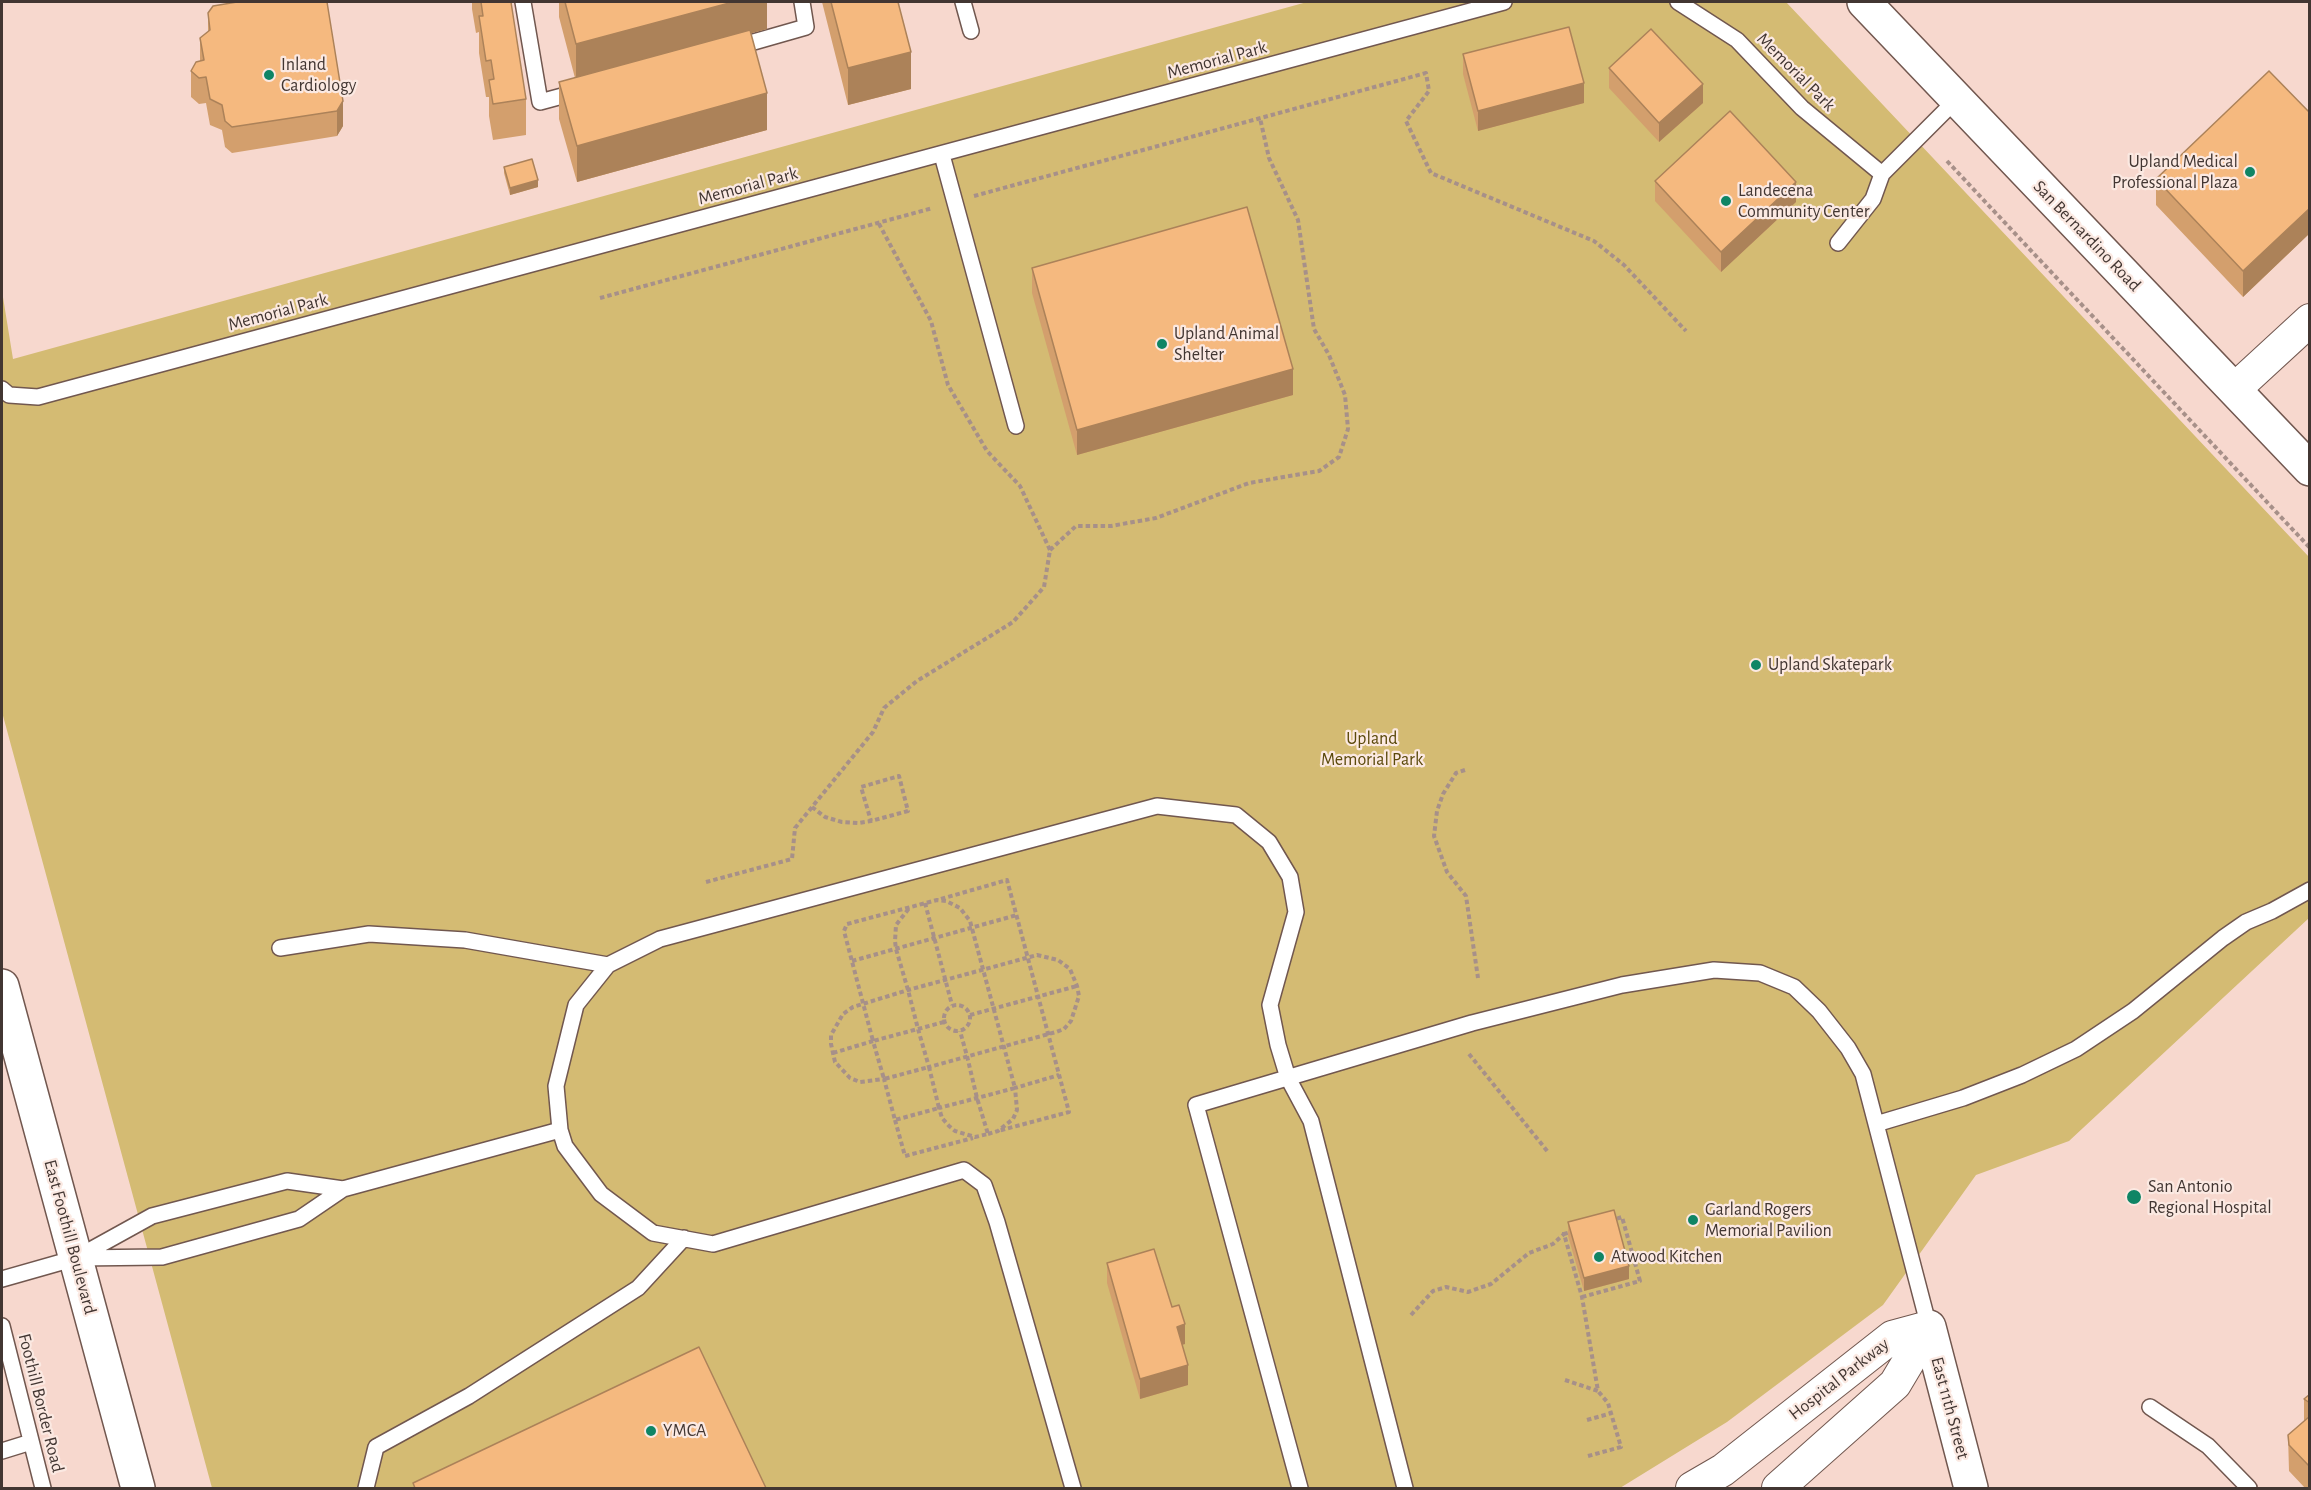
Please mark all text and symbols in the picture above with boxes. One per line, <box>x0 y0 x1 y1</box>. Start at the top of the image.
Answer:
street label: Memorial Park <box>1752 28 1840 116</box>
street label: Memorial Park <box>1165 36 1269 84</box>
place label: Inland Cardiology <box>281 54 357 97</box>
marker: Inland Cardiology <box>262 68 276 82</box>
place label: Upland Medical Professional Plaza <box>2112 151 2238 194</box>
street label: Memorial Park <box>696 162 800 210</box>
marker: Upland Medical Professional Plaza <box>2243 165 2257 179</box>
street label: San Bernardino Road <box>2029 176 2145 296</box>
place label: Landecena Community Center <box>1738 180 1870 222</box>
marker: Landecena Community Center <box>1719 194 1733 208</box>
street label: Memorial Park <box>226 288 330 336</box>
place label: Upland Animal Shelter <box>1174 323 1279 366</box>
marker: Upland Animal Shelter <box>1155 337 1169 351</box>
place label: Upland Skatepark <box>1768 654 1892 676</box>
marker: Upland Skatepark <box>1749 658 1763 672</box>
park label: Upland Memorial Park <box>1321 728 1423 771</box>
street label: East Foothill Boulevard <box>39 1157 101 1317</box>
place label: San Antonio Regional Hospital <box>2148 1176 2272 1218</box>
marker: San Antonio Regional Hospital <box>2125 1188 2143 1206</box>
place label: Garland Rogers Memorial Pavilion <box>1705 1199 1832 1242</box>
marker: Garland Rogers Memorial Pavilion <box>1686 1213 1700 1227</box>
place label: Atwood Kitchen <box>1611 1246 1722 1268</box>
marker: Atwood Kitchen <box>1592 1250 1606 1264</box>
street label: Foothill Border Road <box>13 1331 69 1475</box>
street label: Hospital Parkway <box>1785 1333 1893 1425</box>
street label: East 11th Street <box>1926 1355 1974 1461</box>
place label: YMCA <box>663 1420 706 1442</box>
marker: YMCA <box>644 1424 658 1438</box>

